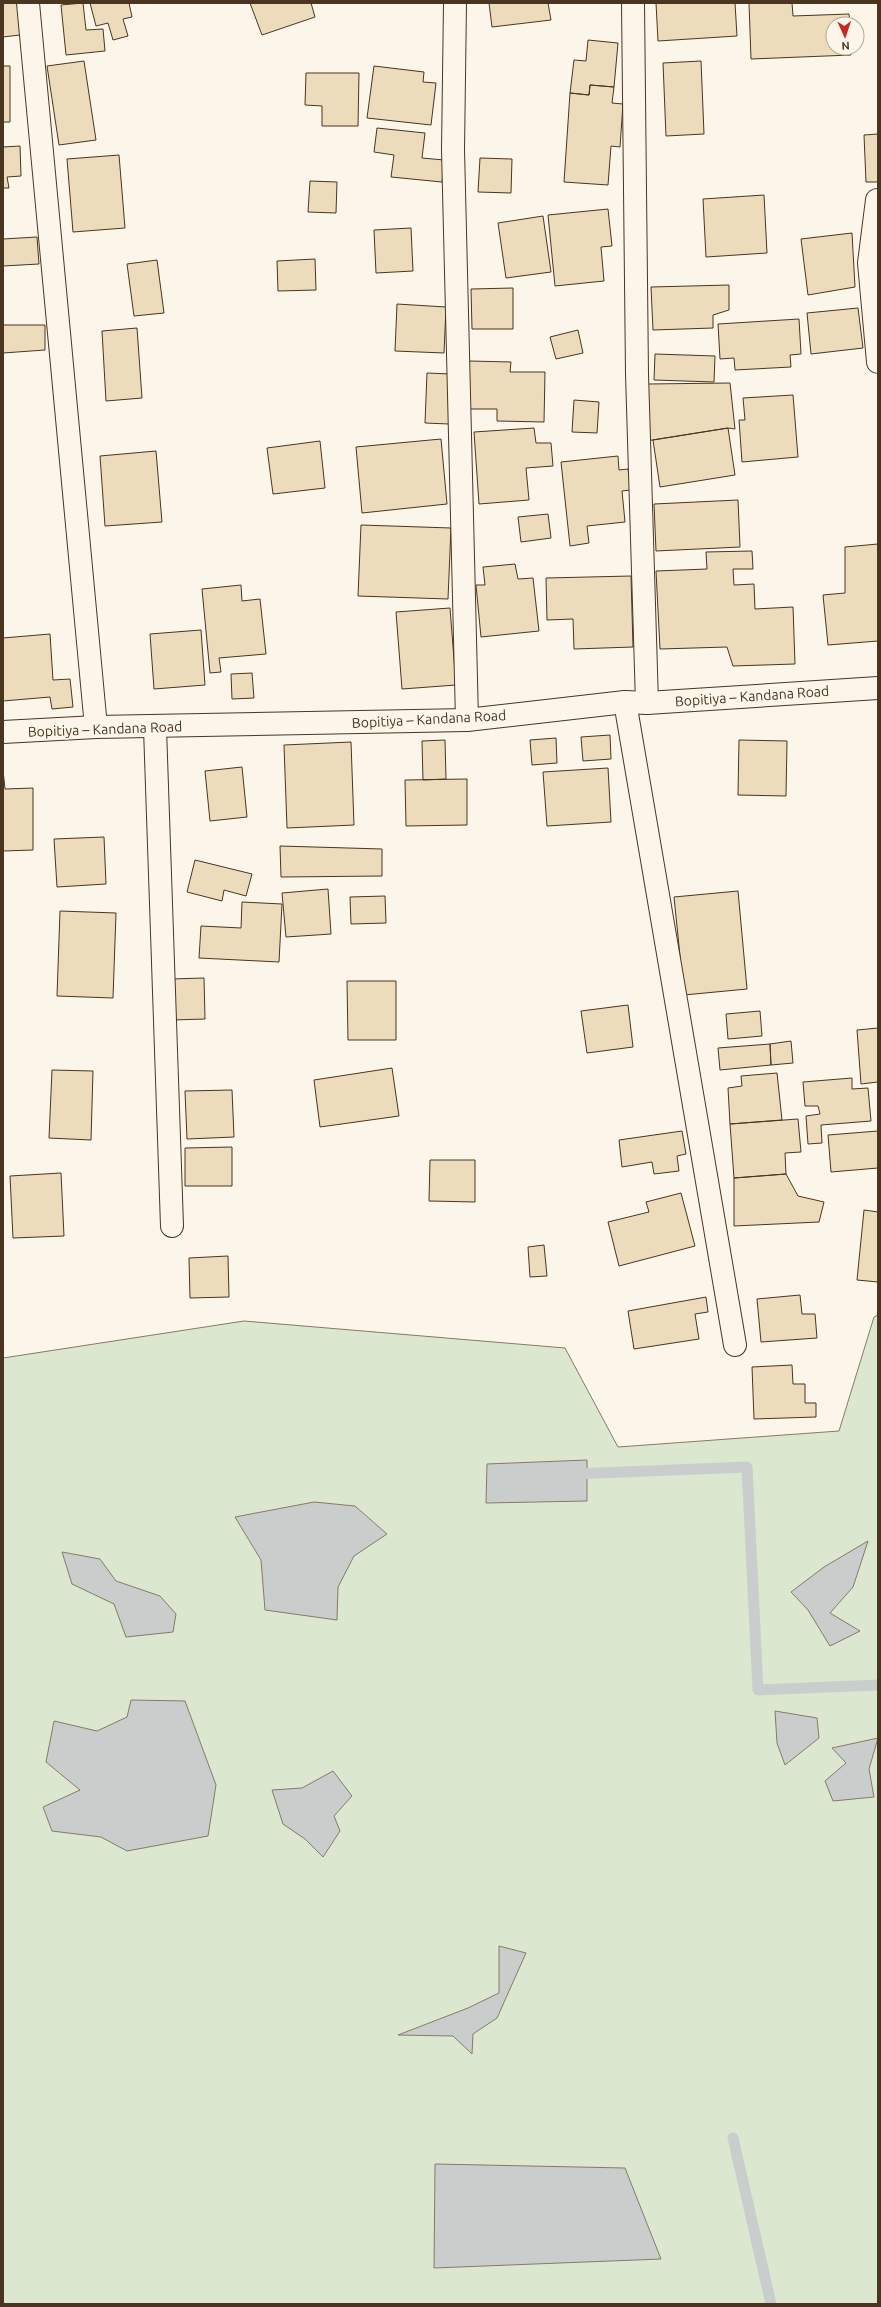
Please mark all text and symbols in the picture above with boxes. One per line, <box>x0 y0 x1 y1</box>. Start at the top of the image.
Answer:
north arrow <box>825 16 865 56</box>
text: N <box>841 40 850 52</box>
street label: Bopitiya – Kandana Road <box>674 683 830 709</box>
street label: Bopitiya – Kandana Road <box>351 707 507 731</box>
street label: Bopitiya – Kandana Road <box>27 718 183 740</box>

